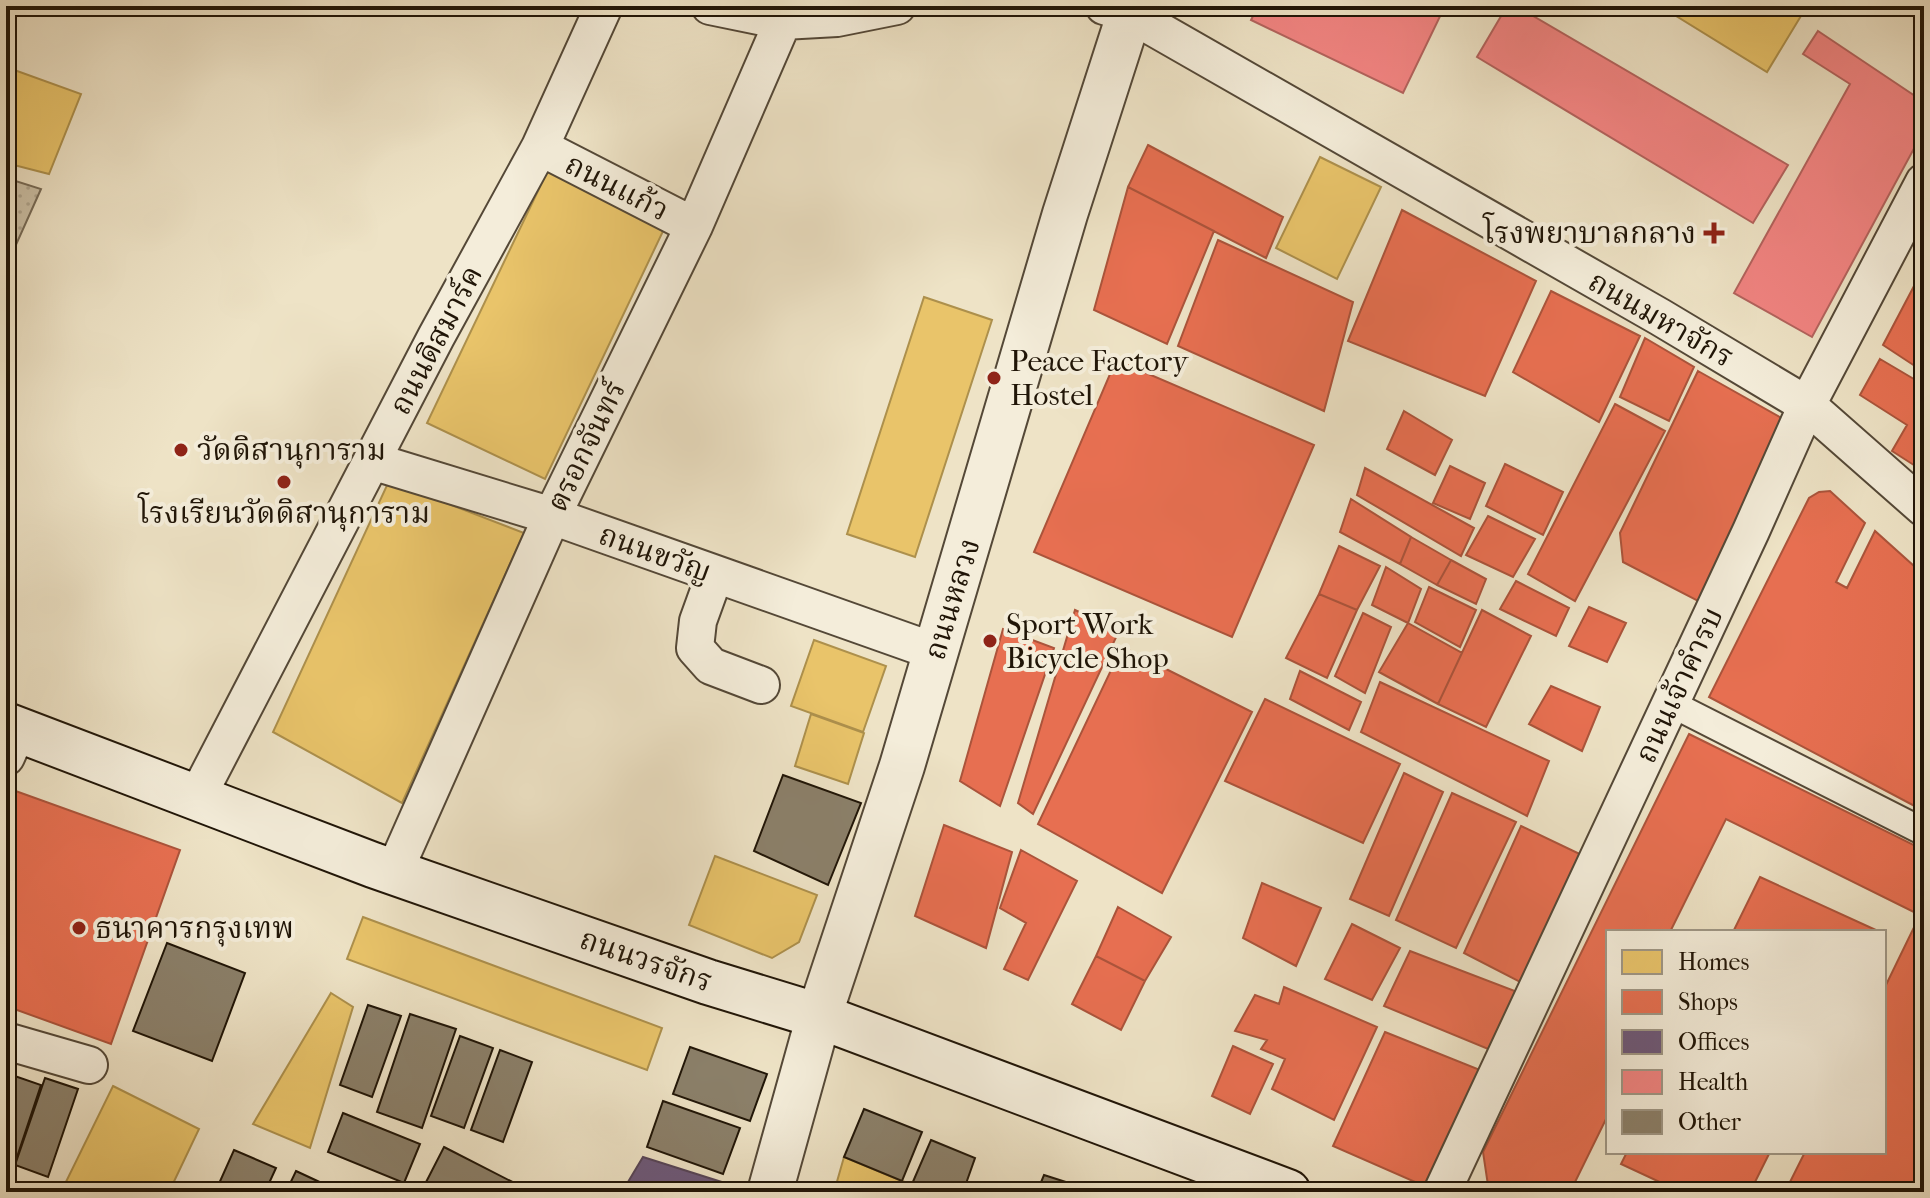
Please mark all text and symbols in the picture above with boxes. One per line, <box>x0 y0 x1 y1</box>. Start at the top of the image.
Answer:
street label: ถนนแก้ว <box>559 147 674 228</box>
place label: โรงพยาบาลกลาง <box>1482 212 1696 251</box>
marker: โรงพยาบาลกลาง <box>1703 222 1725 244</box>
street label: ถนนดิสมาร์ค <box>383 260 490 421</box>
street label: ถนนมหาจักร <box>1582 264 1739 375</box>
place label: Peace Factory Hostel <box>1010 344 1189 413</box>
marker: Peace Factory Hostel <box>985 369 1003 387</box>
street label: ตรอกจันทร์ <box>540 375 633 517</box>
place label: วัดดิสานุการาม <box>197 433 386 469</box>
marker: วัดดิสานุการาม <box>172 441 190 459</box>
marker: โรงเรียนวัดดิสานุการาม <box>275 473 293 491</box>
place label: โรงเรียนวัดดิสานุการาม <box>137 492 430 532</box>
street label: ถนนขวัญ <box>594 517 716 590</box>
street label: ถนนหลวง <box>917 534 988 664</box>
street label: ถนนเจ้าคำรบ <box>1628 602 1731 769</box>
place label: Sport Work Bicycle Shop <box>1006 607 1169 676</box>
marker: Sport Work Bicycle Shop <box>981 632 999 650</box>
place label: ธนาคารกรุงเทพ <box>95 911 294 947</box>
marker: ธนาคารกรุงเทพ <box>70 919 88 937</box>
street label: ถนนวรจักร <box>575 922 717 999</box>
legend <box>1606 930 1886 1154</box>
text: Homes <box>1678 948 1749 976</box>
text: Shops <box>1678 988 1738 1016</box>
text: Offices <box>1678 1028 1749 1056</box>
text: Health <box>1678 1068 1749 1096</box>
text: Other <box>1678 1108 1742 1136</box>

